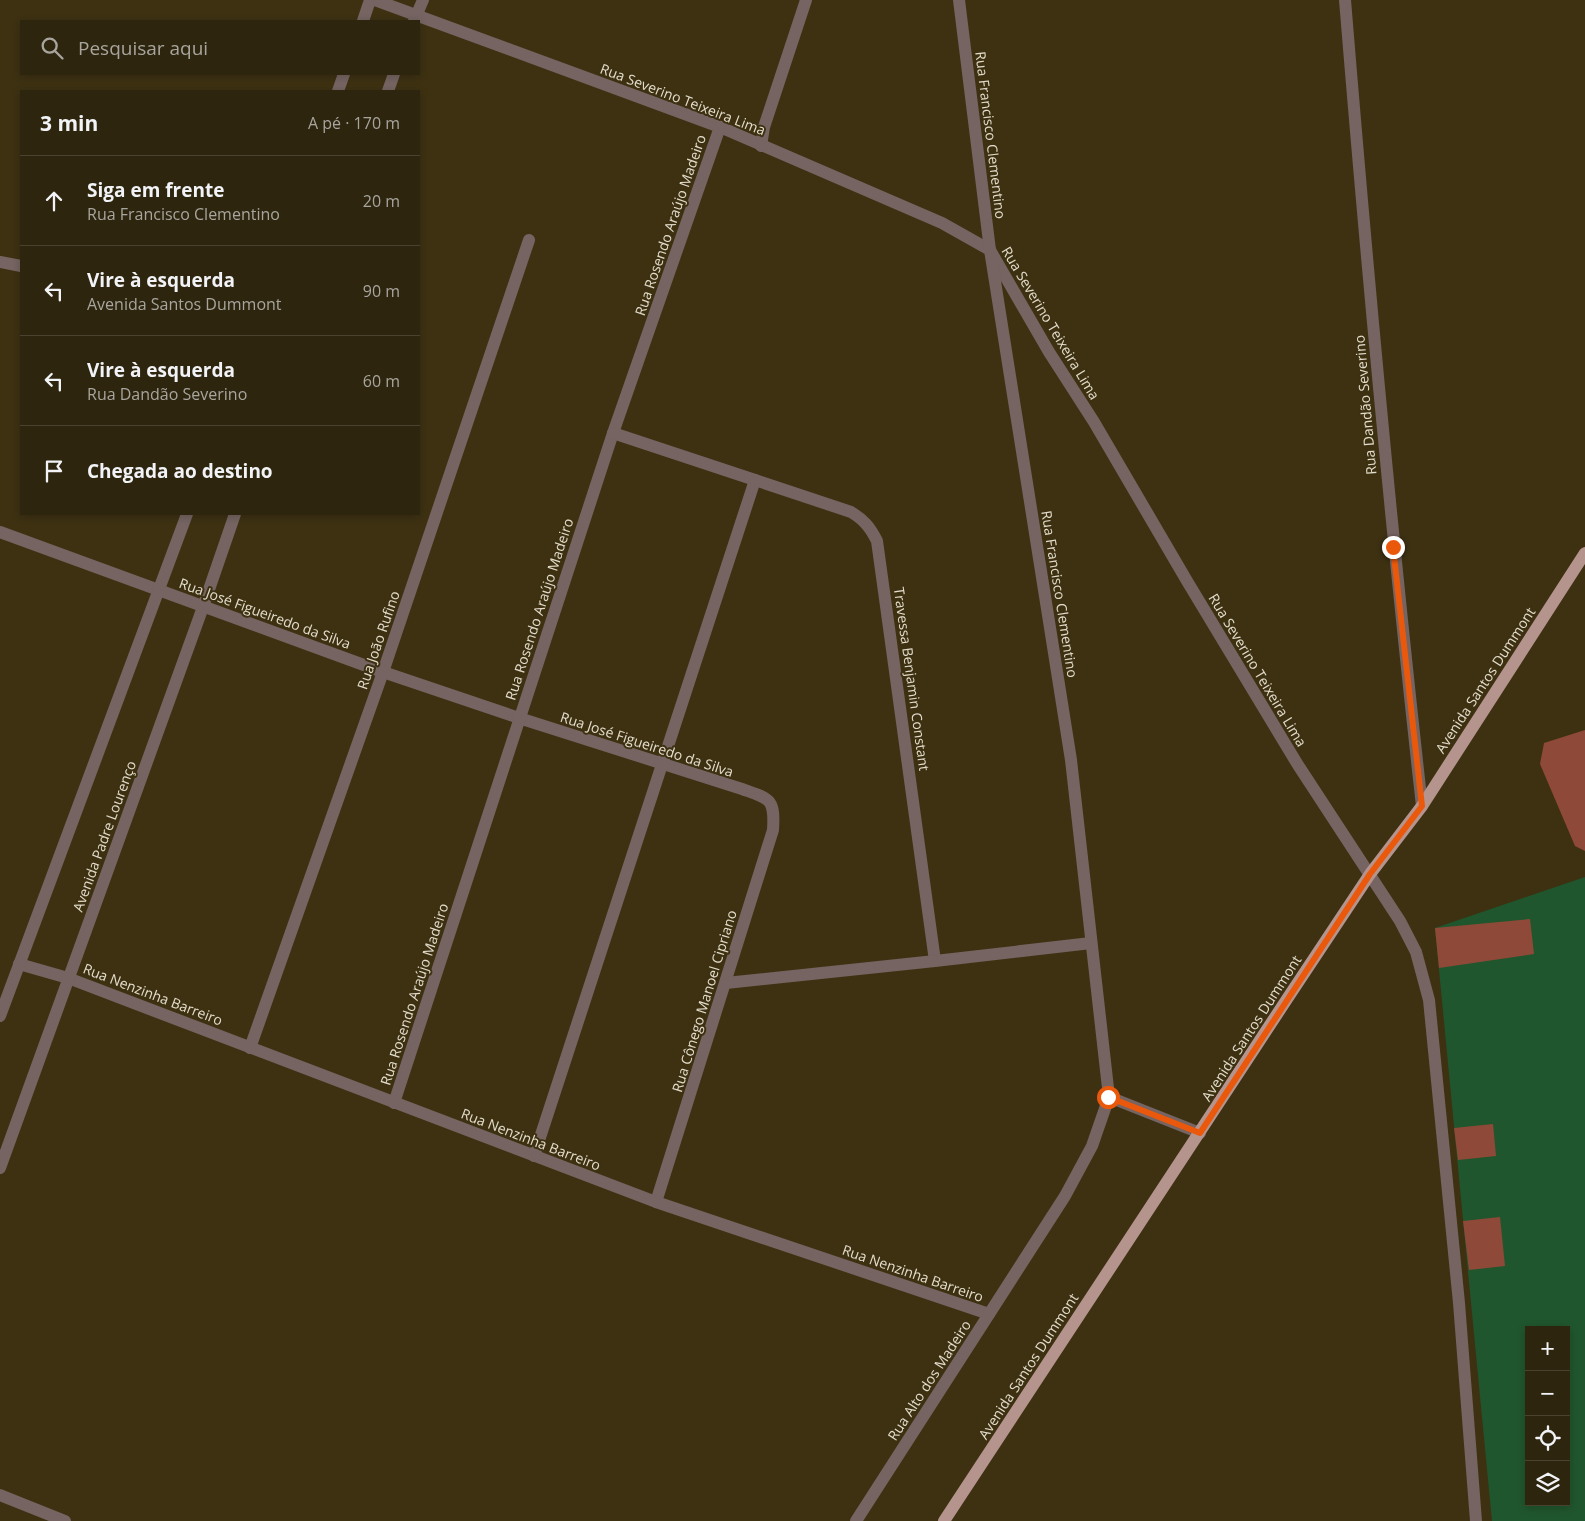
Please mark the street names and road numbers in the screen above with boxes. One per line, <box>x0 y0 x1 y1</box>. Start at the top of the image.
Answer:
street label: Rua Francisco Clementino <box>971 50 1011 220</box>
street label: Rua Severino Teixeira Lima <box>598 59 768 139</box>
street label: Rua Rosendo Araújo Madeiro <box>630 132 710 318</box>
street label: Rua Severino Teixeira Lima <box>998 243 1104 403</box>
street label: Rua Dandão Severino <box>1349 334 1381 476</box>
street label: Rua Francisco Clementino <box>1037 509 1083 679</box>
street label: Rua Rosendo Araújo Madeiro <box>501 515 577 703</box>
street label: Rua José Figueiredo da Silva <box>177 573 353 653</box>
street label: Travessa Benjamin Constant <box>890 586 934 772</box>
street label: Rua João Rufino <box>352 588 404 692</box>
street label: Rua Severino Teixeira Lima <box>1205 590 1311 750</box>
street label: Avenida Santos Dummont <box>1431 603 1539 757</box>
street label: Rua José Figueiredo da Silva <box>558 707 736 781</box>
street label: Avenida Padre Lourenço <box>68 758 140 914</box>
street label: Rua Rosendo Araújo Madeiro <box>376 900 452 1088</box>
street label: Rua Cônego Manoel Cipriano <box>667 908 741 1094</box>
street label: Avenida Santos Dummont <box>1197 951 1305 1105</box>
street label: Rua Nenzinha Barreiro <box>80 959 226 1029</box>
street label: Rua Nenzinha Barreiro <box>458 1104 604 1174</box>
street label: Rua Nenzinha Barreiro <box>840 1240 986 1306</box>
street label: Avenida Santos Dummont <box>974 1289 1082 1443</box>
street label: Rua Alto dos Madeiro <box>883 1316 975 1444</box>

